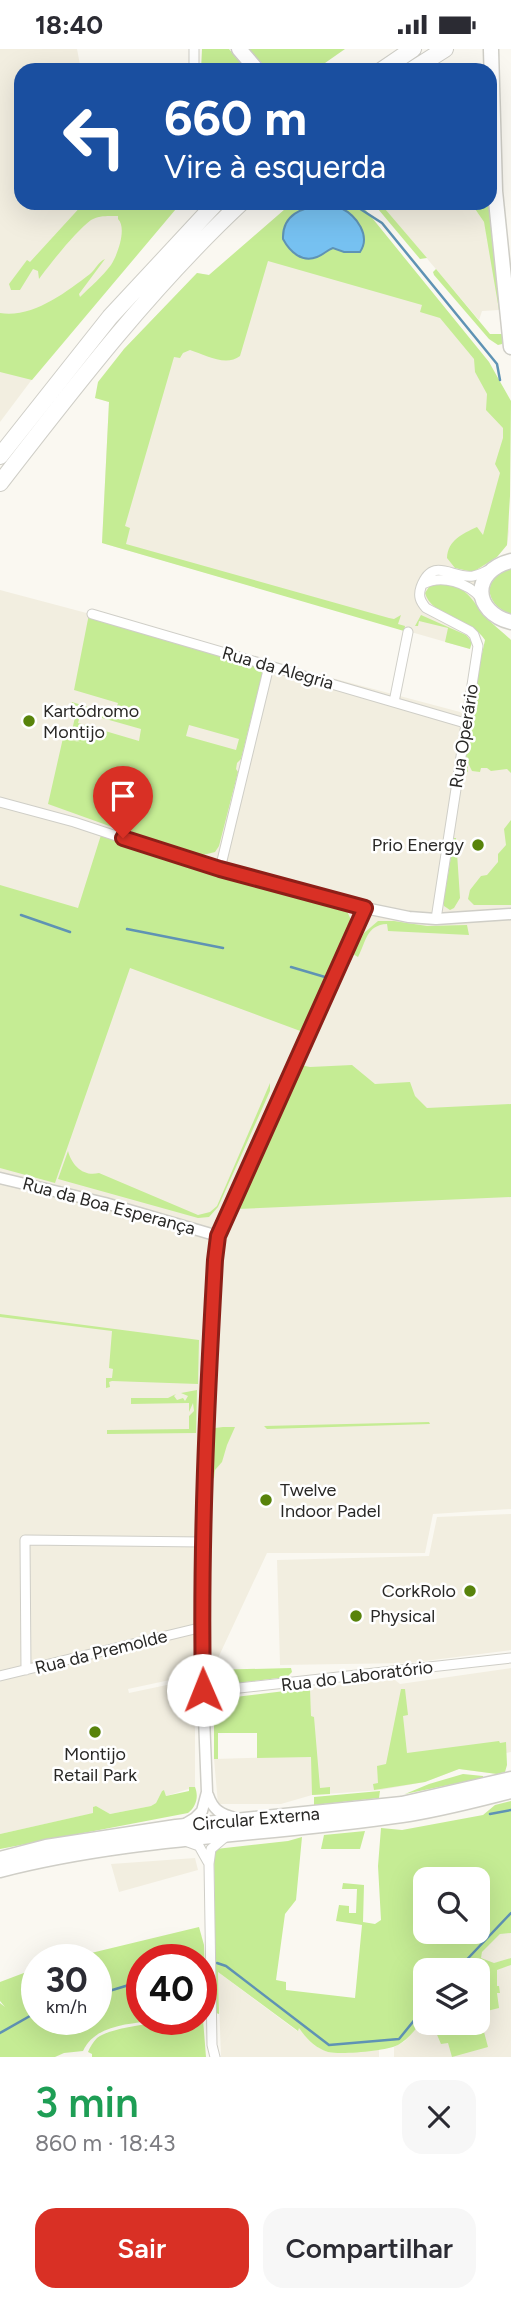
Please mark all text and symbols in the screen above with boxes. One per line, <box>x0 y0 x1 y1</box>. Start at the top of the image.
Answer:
text: 18:40 <box>35 9 103 41</box>
text: 660 m <box>164 88 307 147</box>
icon: left <box>49 91 140 182</box>
text: Vire à esquerda <box>164 148 386 186</box>
street label: Rua da Alegria <box>220 642 336 694</box>
street label: Rua Operário <box>445 682 483 790</box>
place label: Kartódromo Montijo <box>43 700 139 743</box>
marker: Kartódromo Montijo <box>21 713 37 729</box>
pin <box>93 766 153 838</box>
icon: arrive <box>104 777 142 815</box>
place label: Prio Energy <box>372 834 465 856</box>
marker: Prio Energy <box>470 837 486 853</box>
street label: Rua da Boa Esperança <box>20 1172 198 1240</box>
place label: Twelve Indoor Padel <box>280 1479 381 1522</box>
marker: Twelve Indoor Padel <box>258 1492 274 1508</box>
place label: CorkRolo <box>382 1580 456 1602</box>
marker: CorkRolo <box>462 1583 478 1599</box>
place label: Physical <box>370 1605 435 1627</box>
marker: Physical <box>348 1608 364 1624</box>
street label: Rua da Premolde <box>33 1625 170 1679</box>
position arrow <box>166 1653 240 1727</box>
street label: Rua do Laboratório <box>280 1656 434 1696</box>
marker: Montijo Retail Park <box>87 1724 103 1740</box>
place label: Montijo Retail Park <box>53 1743 137 1786</box>
street label: Circular Externa <box>191 1802 321 1836</box>
map controls <box>413 1867 490 2035</box>
button: search <box>413 1867 490 1944</box>
speed limit sign: 40 <box>126 1944 217 2035</box>
button: layers <box>413 1958 490 2035</box>
text: 30 <box>45 1959 88 2001</box>
text: km/h <box>46 1996 87 2018</box>
text: 3 min <box>35 2077 139 2128</box>
button: close <box>402 2080 476 2154</box>
text: 860 m · 18:43 <box>35 2129 176 2157</box>
button: Sair <box>35 2208 249 2288</box>
button: Compartilhar <box>263 2208 476 2288</box>

